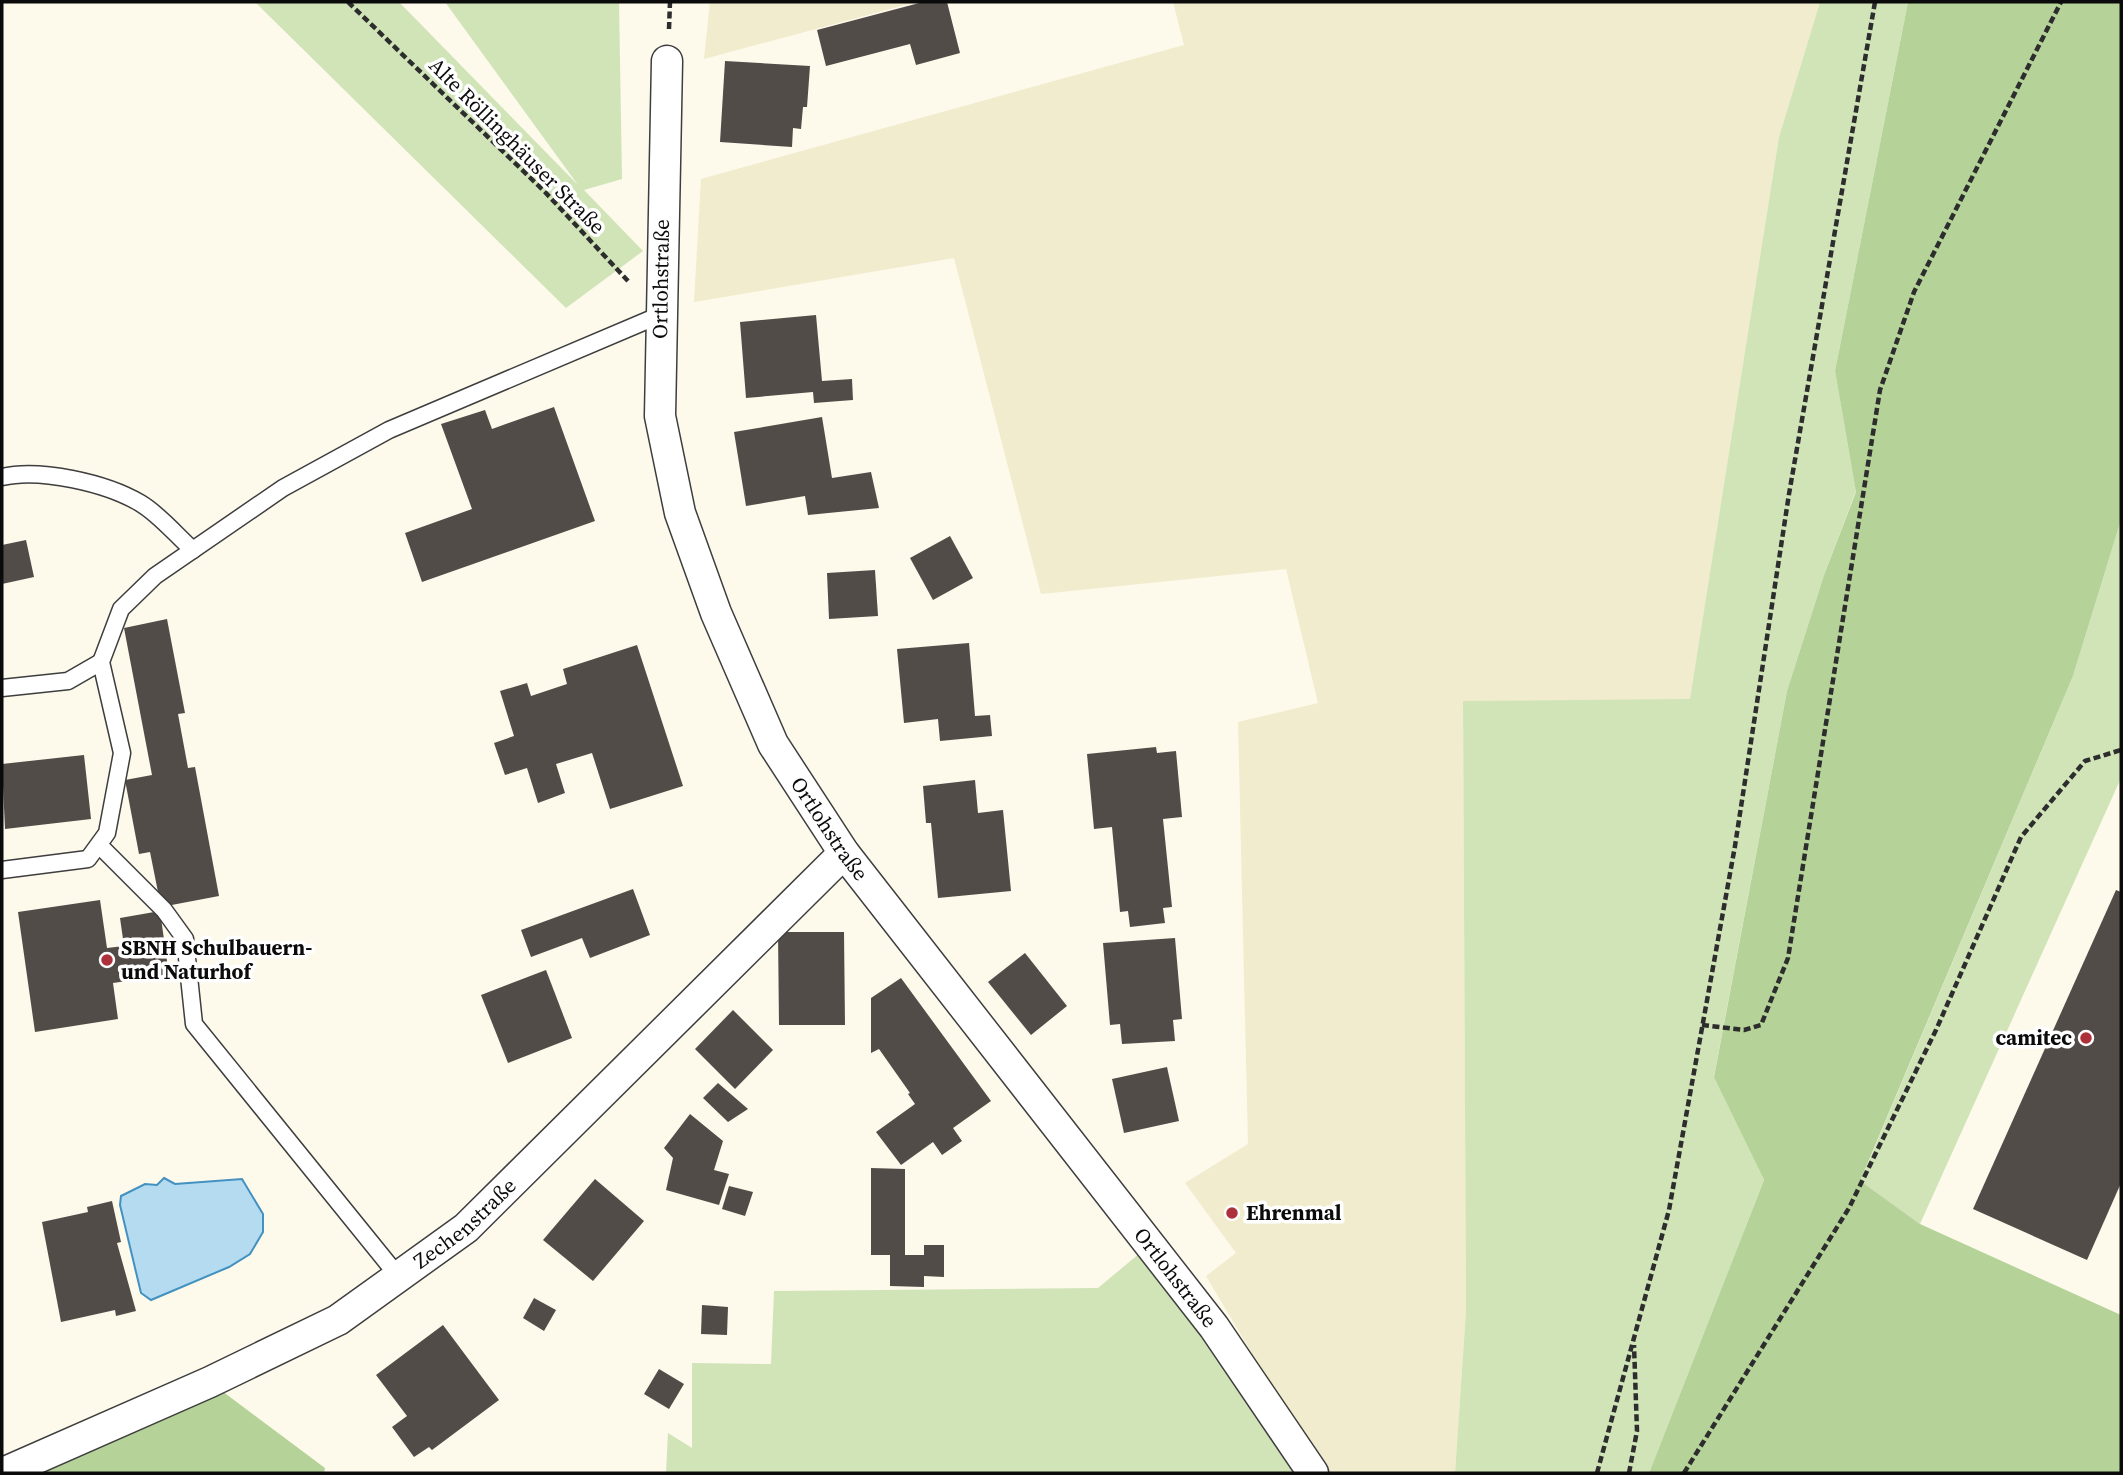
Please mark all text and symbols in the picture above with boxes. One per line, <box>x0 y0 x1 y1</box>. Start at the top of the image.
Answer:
street label: Alte Röllinghäuser Straße <box>423 51 612 240</box>
street label: Ortlohstraße <box>645 219 676 339</box>
street label: Ortlohstraße <box>784 771 875 886</box>
place label: SBNH Schulbauern- und Naturhof <box>121 933 312 986</box>
marker: SBNH Schulbauern- und Naturhof <box>99 952 115 968</box>
place label: camitec <box>1995 1023 2072 1052</box>
marker: camitec <box>2078 1030 2094 1046</box>
street label: Zechenstraße <box>407 1171 522 1275</box>
place label: Ehrenmal <box>1246 1198 1342 1227</box>
marker: Ehrenmal <box>1224 1205 1240 1221</box>
street label: Ortlohstraße <box>1128 1221 1224 1333</box>

